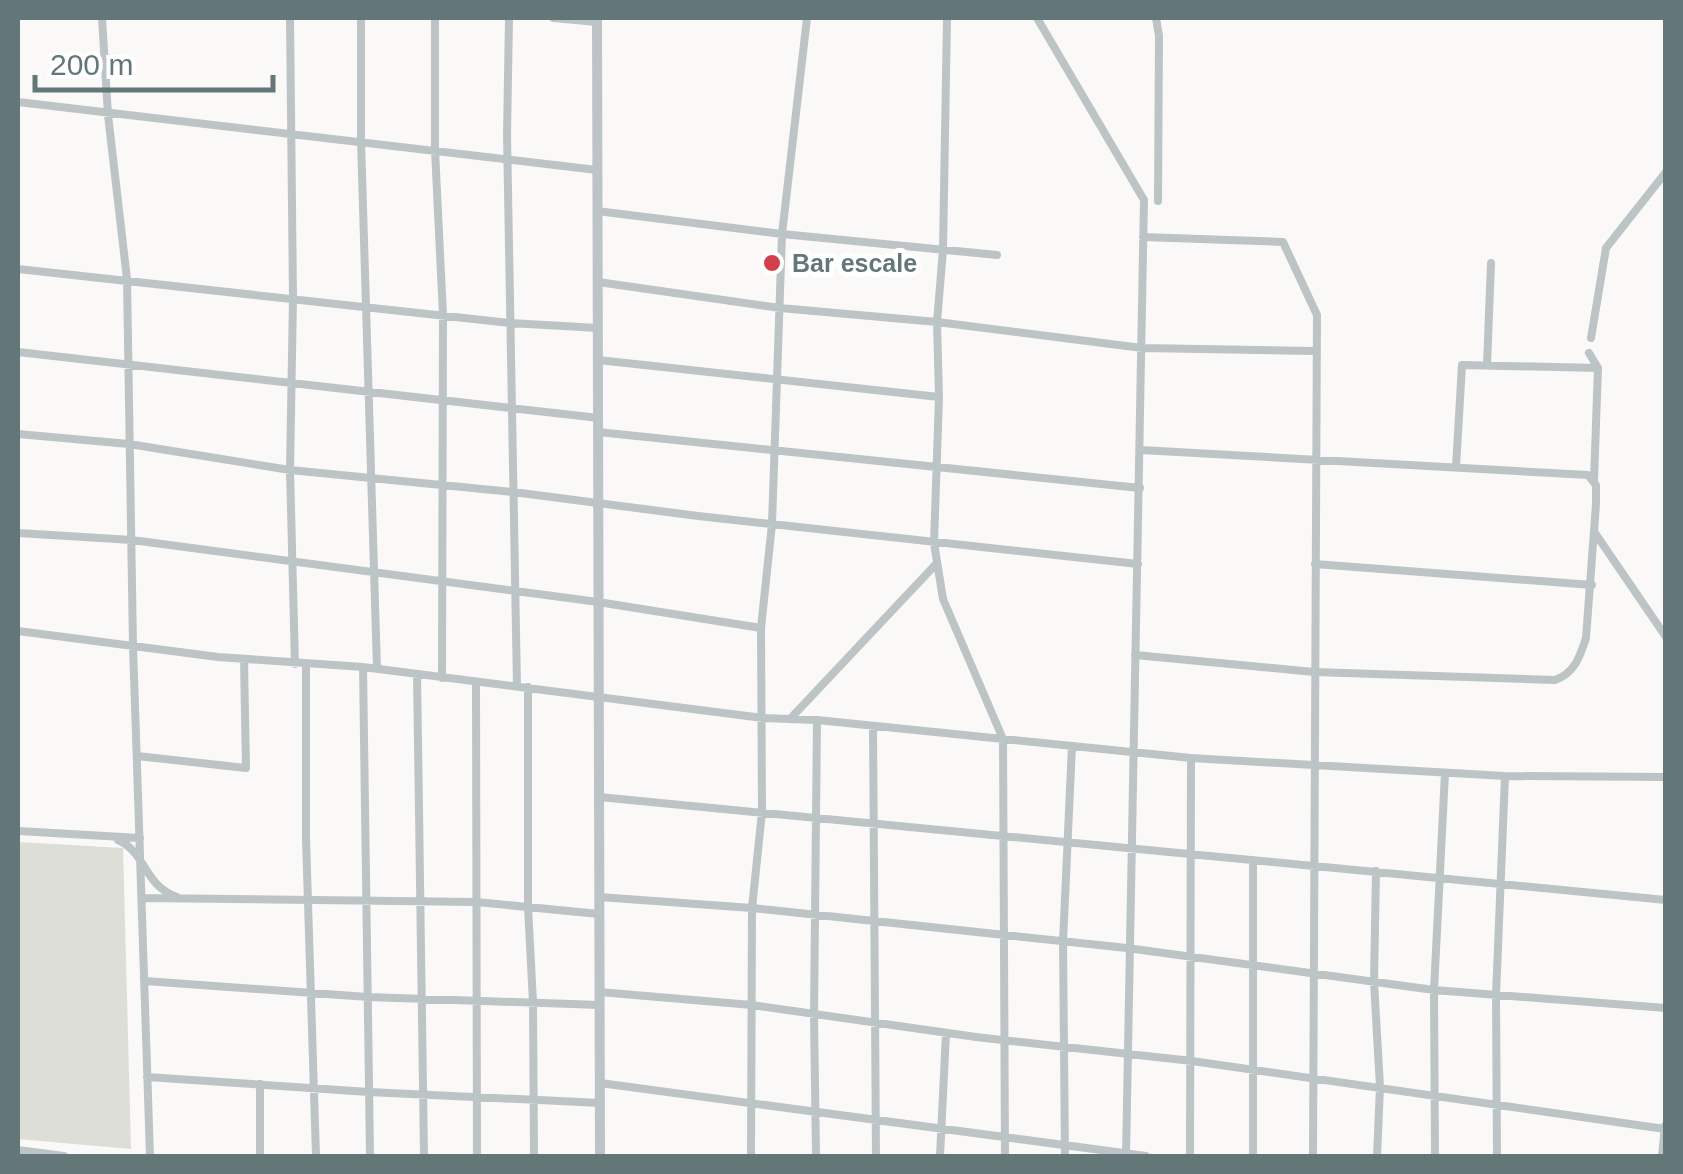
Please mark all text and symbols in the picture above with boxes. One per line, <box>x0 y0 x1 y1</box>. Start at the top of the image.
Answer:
scale bar <box>35 30 272 92</box>
text: 200 m <box>50 48 133 81</box>
place label: Bar escale <box>792 249 917 277</box>
marker: Bar escale <box>761 252 783 274</box>

